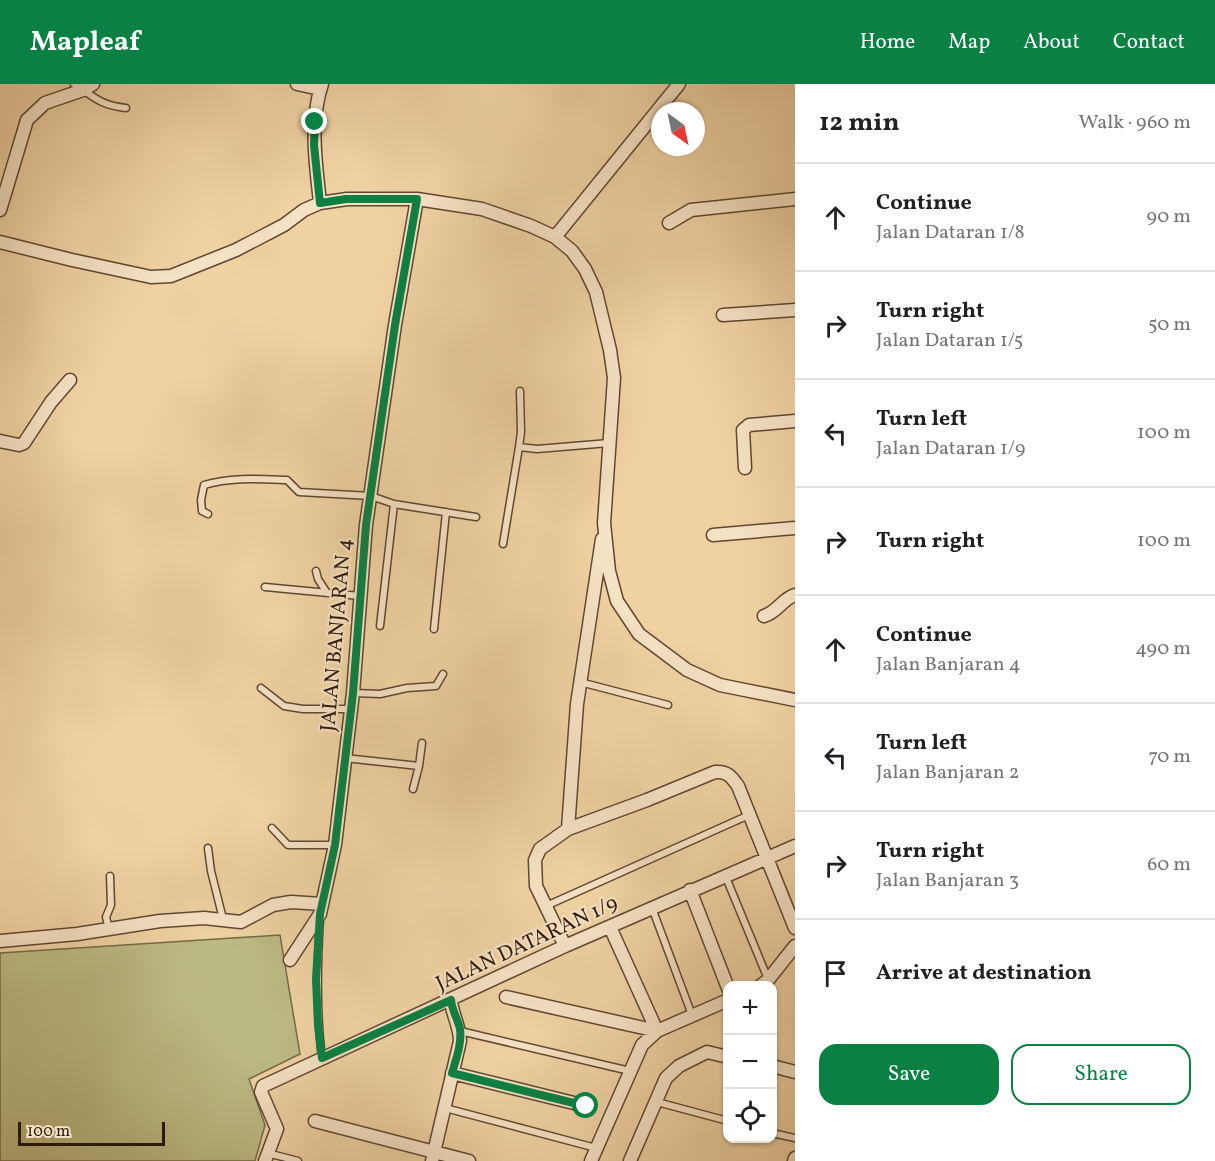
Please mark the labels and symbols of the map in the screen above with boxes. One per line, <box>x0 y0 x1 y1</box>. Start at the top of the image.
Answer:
north arrow <box>651 102 705 156</box>
route end <box>301 108 327 134</box>
street label: JALAN BANJARAN 4 <box>314 537 360 733</box>
street label: JALAN DATARAN 1/9 <box>431 889 623 999</box>
route start <box>572 1092 598 1118</box>
scale bar <box>18 1119 165 1146</box>

